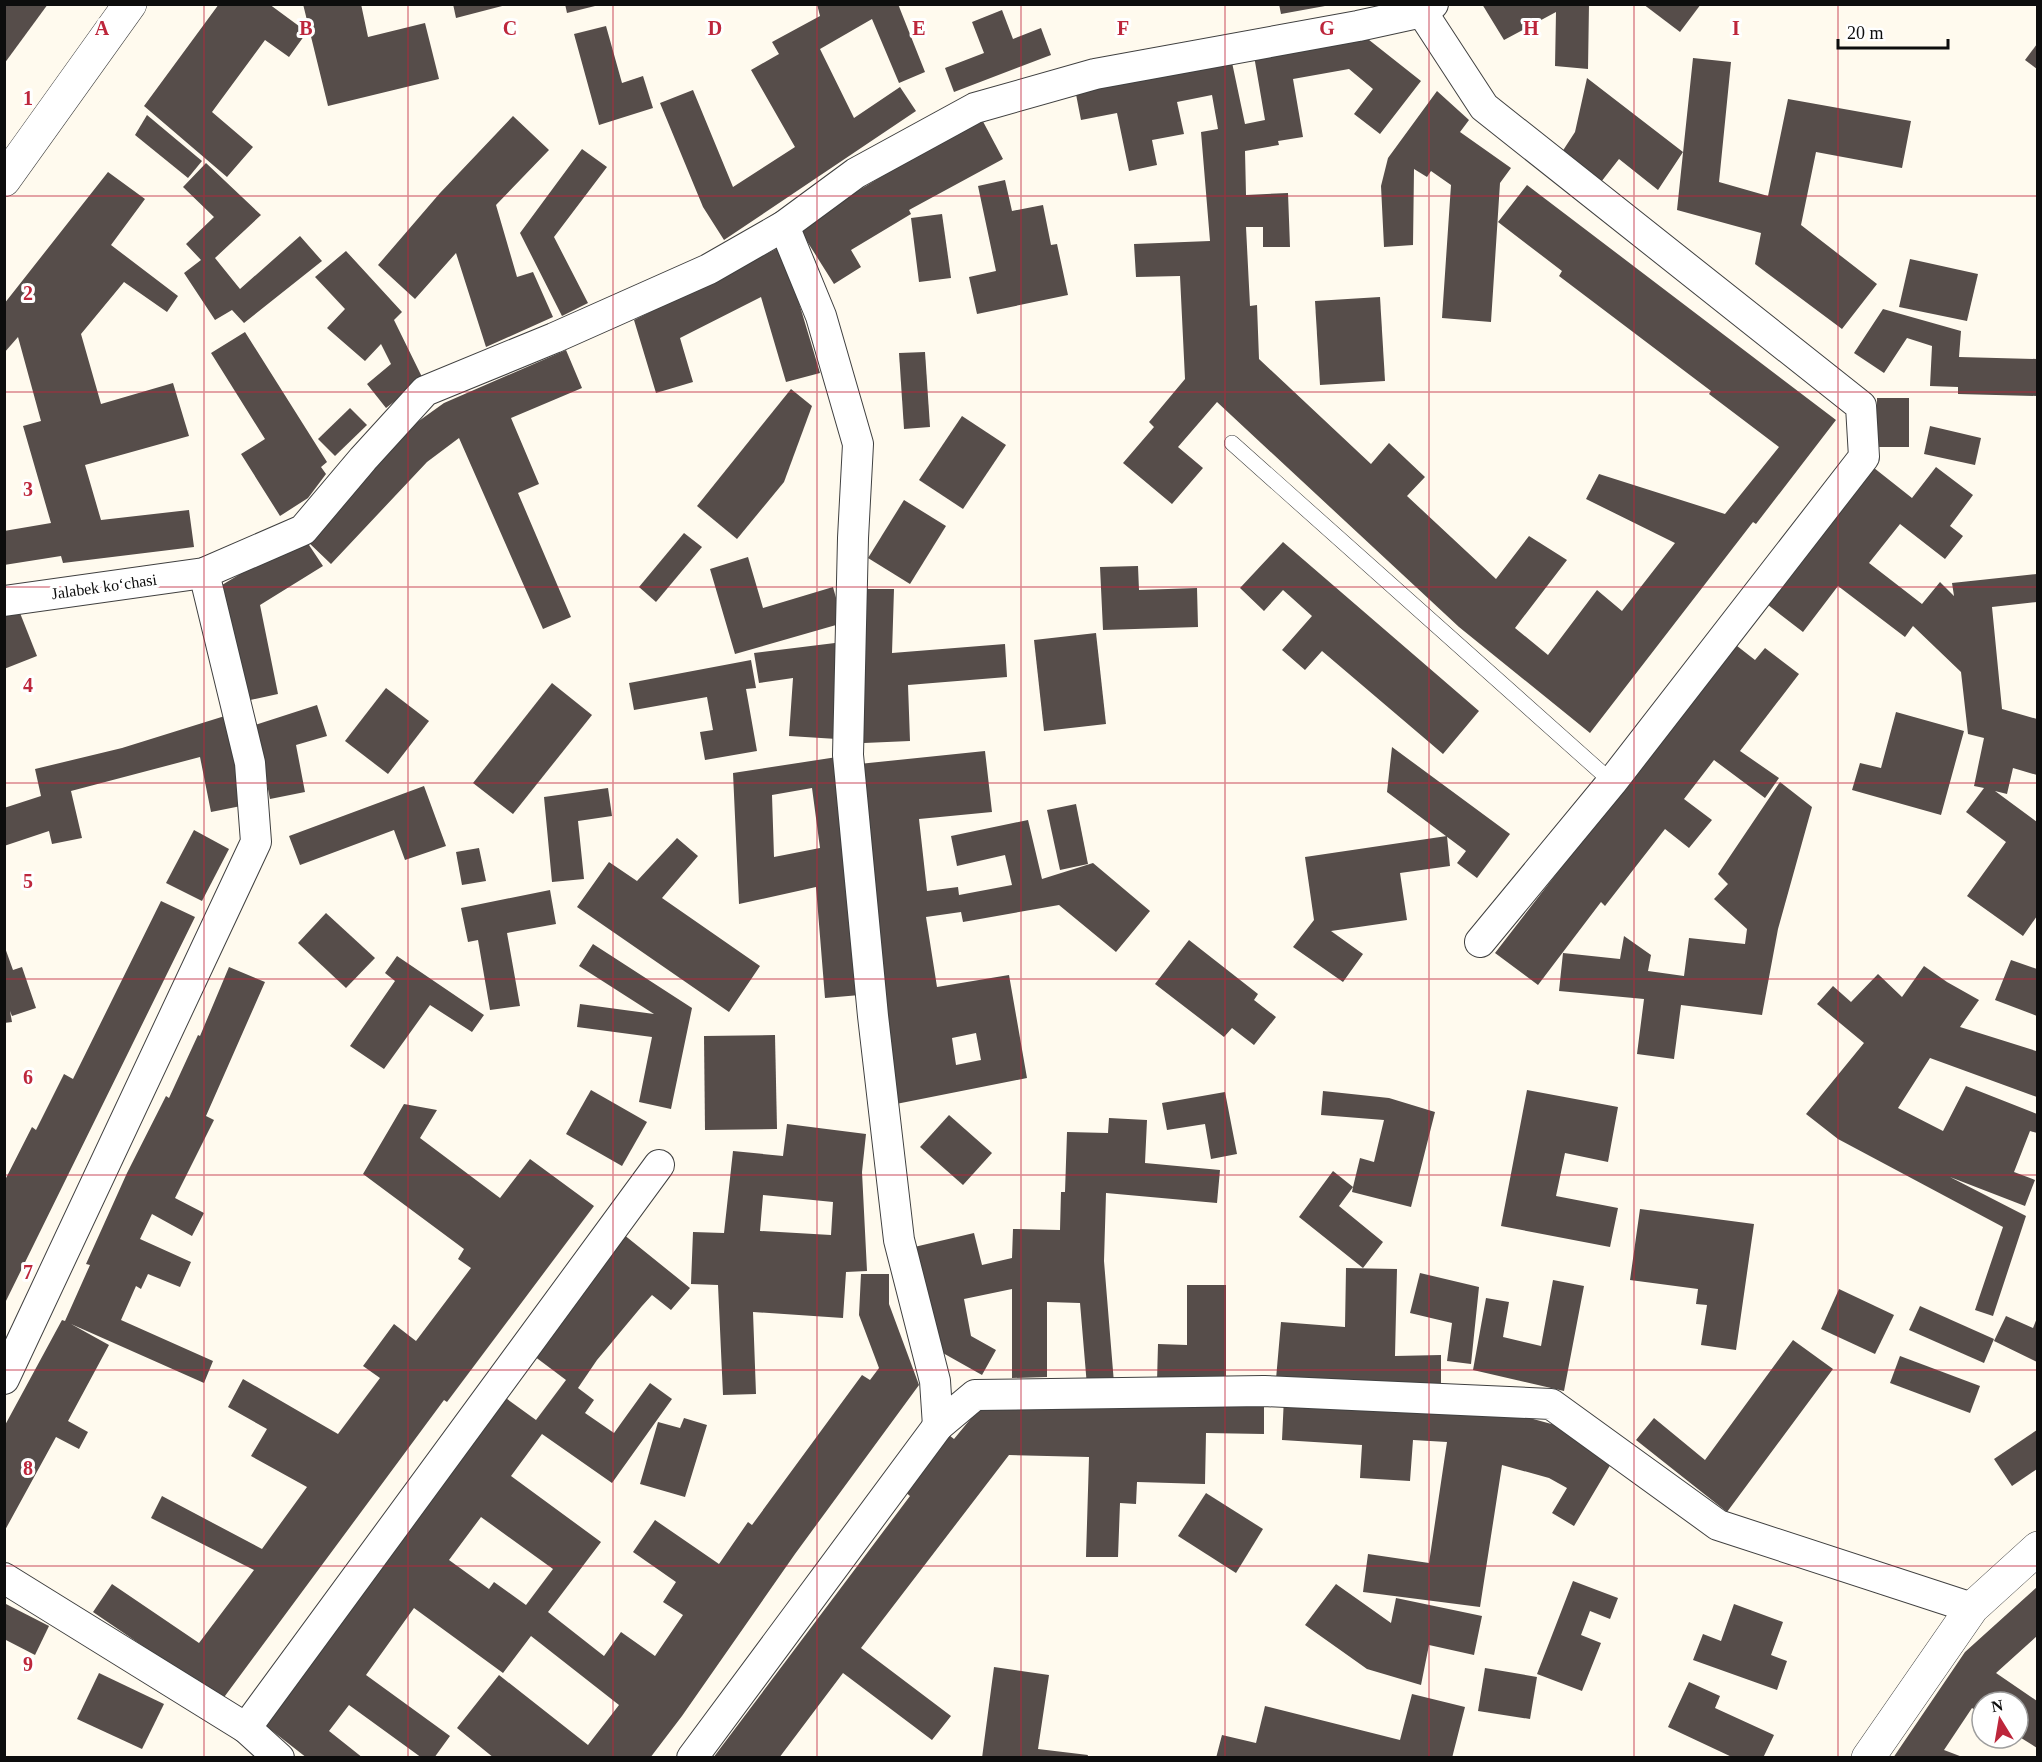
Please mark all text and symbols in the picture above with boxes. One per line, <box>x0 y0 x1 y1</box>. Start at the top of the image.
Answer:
scale bar <box>1838 12 1948 50</box>
text: A <box>95 17 110 39</box>
text: B <box>299 17 313 39</box>
text: C <box>503 17 517 39</box>
text: D <box>708 17 722 39</box>
text: E <box>912 17 926 39</box>
text: F <box>1117 17 1129 39</box>
text: G <box>1319 17 1335 39</box>
text: H <box>1523 17 1539 39</box>
text: I <box>1732 17 1740 39</box>
text: 20 m <box>1847 23 1884 43</box>
text: 1 <box>23 87 33 109</box>
text: 2 <box>23 282 33 304</box>
text: 3 <box>23 478 33 500</box>
street label: Jalabek koʻchasi <box>50 571 158 602</box>
text: 4 <box>23 674 33 696</box>
text: 5 <box>23 870 33 892</box>
text: 6 <box>23 1066 33 1088</box>
text: 7 <box>23 1261 33 1283</box>
text: 8 <box>23 1457 33 1479</box>
text: 9 <box>23 1653 33 1675</box>
north arrow <box>1970 1690 2030 1750</box>
text: N <box>1990 1696 2005 1715</box>

